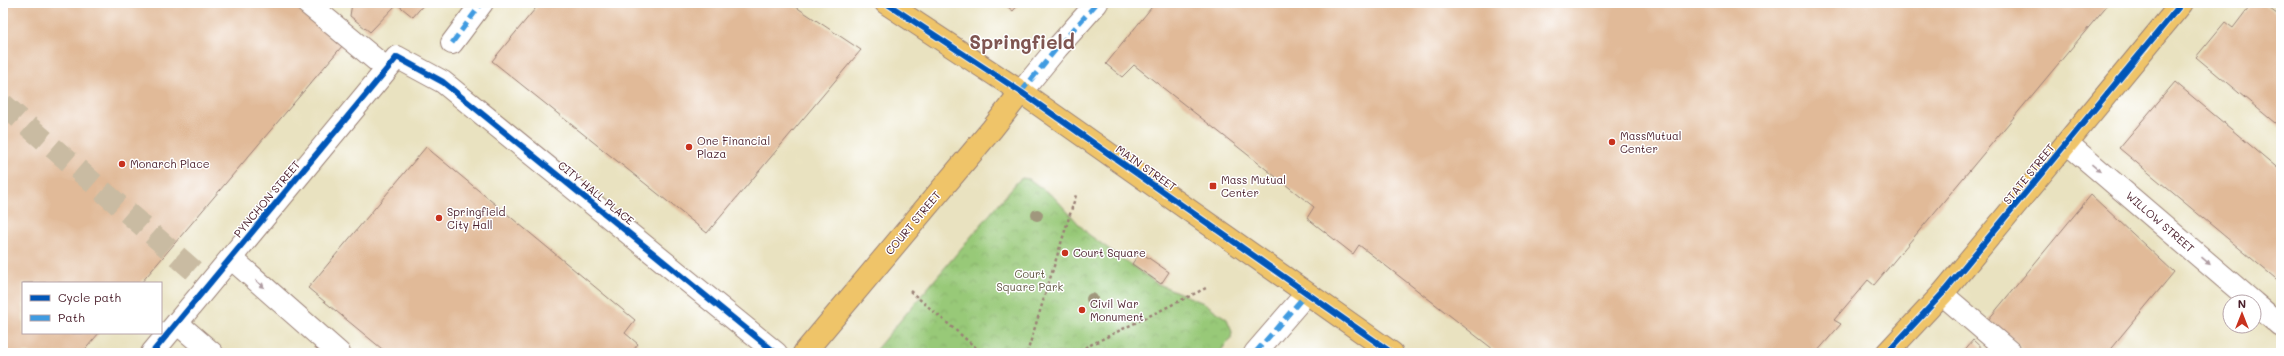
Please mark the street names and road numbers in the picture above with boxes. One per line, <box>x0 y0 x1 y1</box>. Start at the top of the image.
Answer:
street label: STATE STREET <box>1999 140 2058 207</box>
street label: MAIN STREET <box>1113 141 1180 194</box>
street label: PYNCHON STREET <box>230 157 303 240</box>
street label: CITY HALL PLACE <box>555 157 637 228</box>
street label: COURT STREET <box>882 188 944 258</box>
street label: WILLOW STREET <box>2123 188 2198 256</box>

